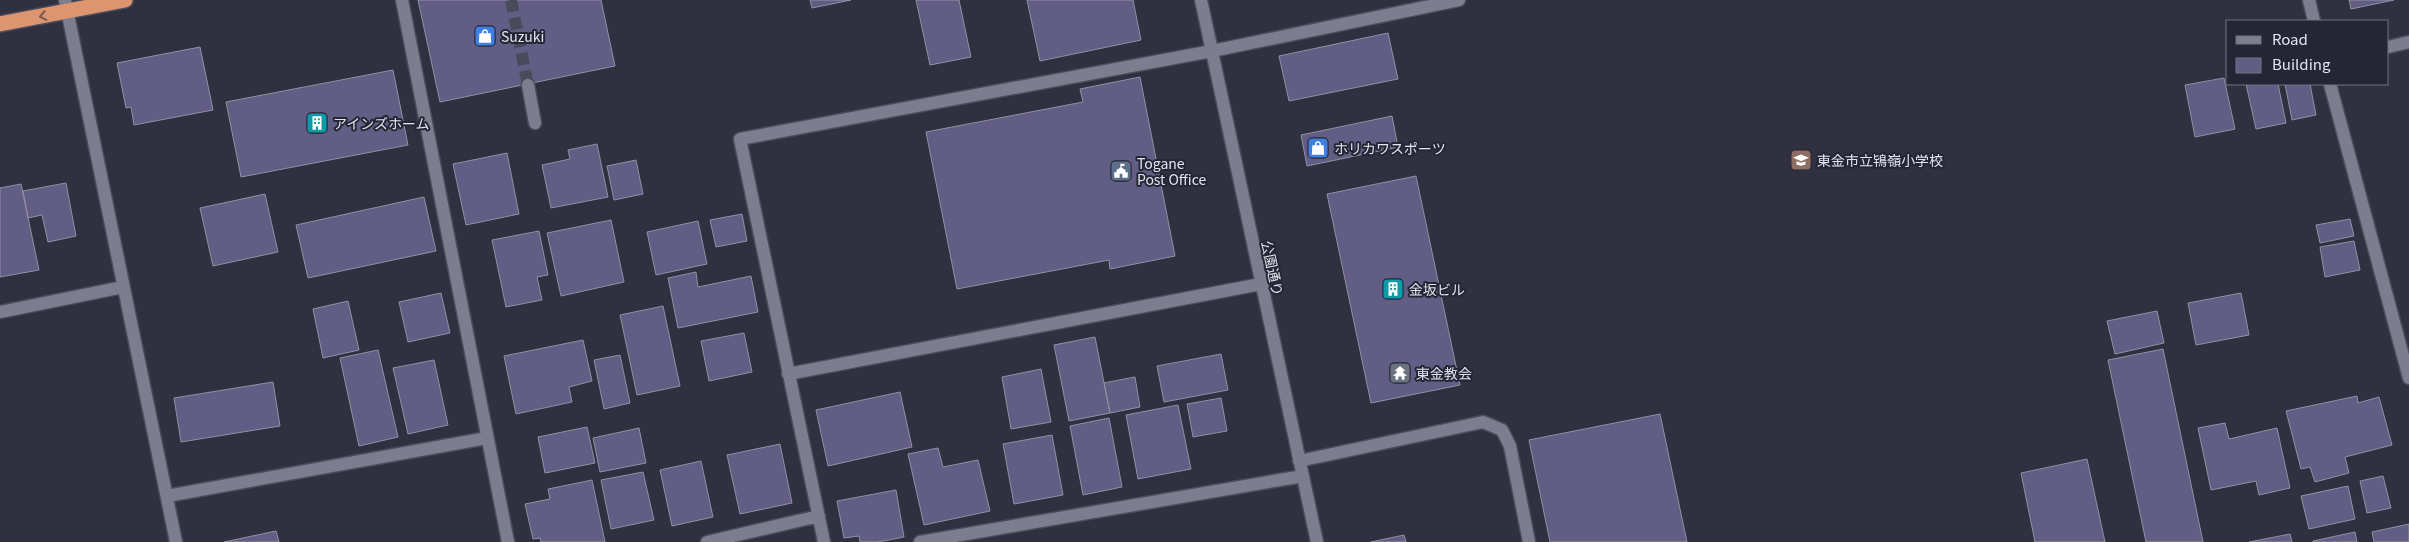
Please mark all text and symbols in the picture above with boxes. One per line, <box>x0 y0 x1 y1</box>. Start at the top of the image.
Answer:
one-way arrow <box>38 10 47 21</box>
legend <box>2226 20 2389 85</box>
shop icon: Suzuki <box>473 24 497 48</box>
place label: Suzuki <box>501 26 544 46</box>
text: Road <box>2272 28 2308 49</box>
text: Building <box>2272 53 2331 74</box>
building icon: アインズホーム <box>305 111 329 135</box>
place label: アインズホーム <box>333 113 430 133</box>
shop icon: ホリカワスポーツ <box>1306 136 1330 160</box>
place label: ホリカワスポーツ <box>1334 138 1446 158</box>
school or university icon: 東金市立鴇嶺小学校 <box>1789 148 1813 172</box>
place label: 東金市立鴇嶺小学校 <box>1817 150 1943 170</box>
place label: Togane Post Office <box>1137 153 1206 189</box>
public building icon: Togane Post Office <box>1109 159 1133 183</box>
street label: 公園通り <box>1257 239 1289 297</box>
building icon: 金坂ビル <box>1381 277 1405 301</box>
place label: 金坂ビル <box>1409 279 1465 299</box>
temple icon: 東金教会 <box>1388 361 1412 385</box>
place label: 東金教会 <box>1416 363 1472 383</box>

